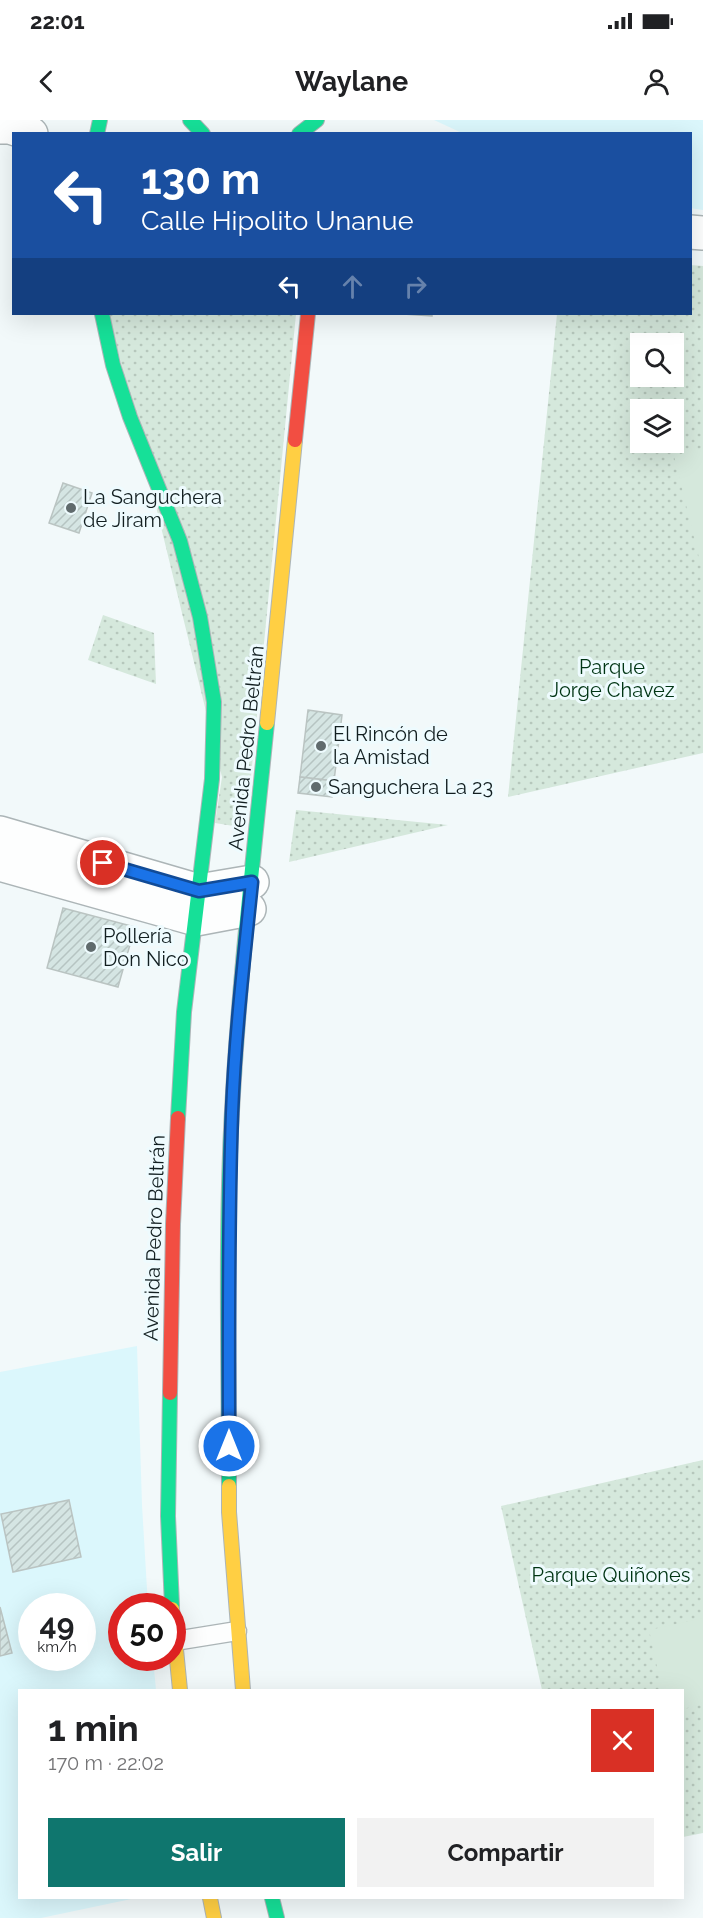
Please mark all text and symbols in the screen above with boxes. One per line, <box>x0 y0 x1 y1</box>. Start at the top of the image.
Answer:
text: 22:01 <box>30 8 85 34</box>
icon: back <box>30 65 63 98</box>
icon: person <box>640 65 673 98</box>
text: Waylane <box>295 66 408 97</box>
text: 130 m <box>141 155 260 204</box>
icon: left <box>42 156 120 234</box>
text: Calle Hipolito Unanue <box>141 205 414 236</box>
icon: left <box>273 270 306 303</box>
icon: ahead <box>336 270 369 303</box>
icon: right <box>399 270 432 303</box>
map controls <box>630 333 684 453</box>
button: search <box>630 333 684 387</box>
button: layers <box>630 399 684 453</box>
place label: La Sanguchera de Jiram <box>83 485 222 532</box>
marker: La Sanguchera de Jiram <box>64 501 78 515</box>
street label: Avenida Pedro Beltrán <box>223 644 269 852</box>
park label: Parque Jorge Chavez <box>550 655 675 702</box>
place label: El Rincón de la Amistad <box>333 722 448 769</box>
marker: El Rincón de la Amistad <box>314 739 328 753</box>
place label: Sanguchera La 23 <box>328 775 493 799</box>
marker: Sanguchera La 23 <box>309 780 323 794</box>
pin <box>77 837 128 888</box>
icon: arrive <box>86 846 119 879</box>
place label: Pollería Don Nico <box>103 924 189 971</box>
marker: Pollería Don Nico <box>84 940 98 954</box>
street label: Avenida Pedro Beltrán <box>138 1135 170 1341</box>
position arrow <box>197 1414 261 1478</box>
park label: Parque Quiñones <box>532 1563 690 1587</box>
speed limit sign: 50 <box>108 1593 186 1671</box>
text: 49 <box>40 1607 74 1642</box>
text: km/h <box>37 1638 77 1656</box>
text: 1 min <box>48 1707 139 1749</box>
button: close <box>591 1709 654 1772</box>
text: 170 m · 22:02 <box>48 1751 164 1775</box>
button: Salir <box>48 1818 345 1887</box>
button: Compartir <box>357 1818 654 1887</box>

